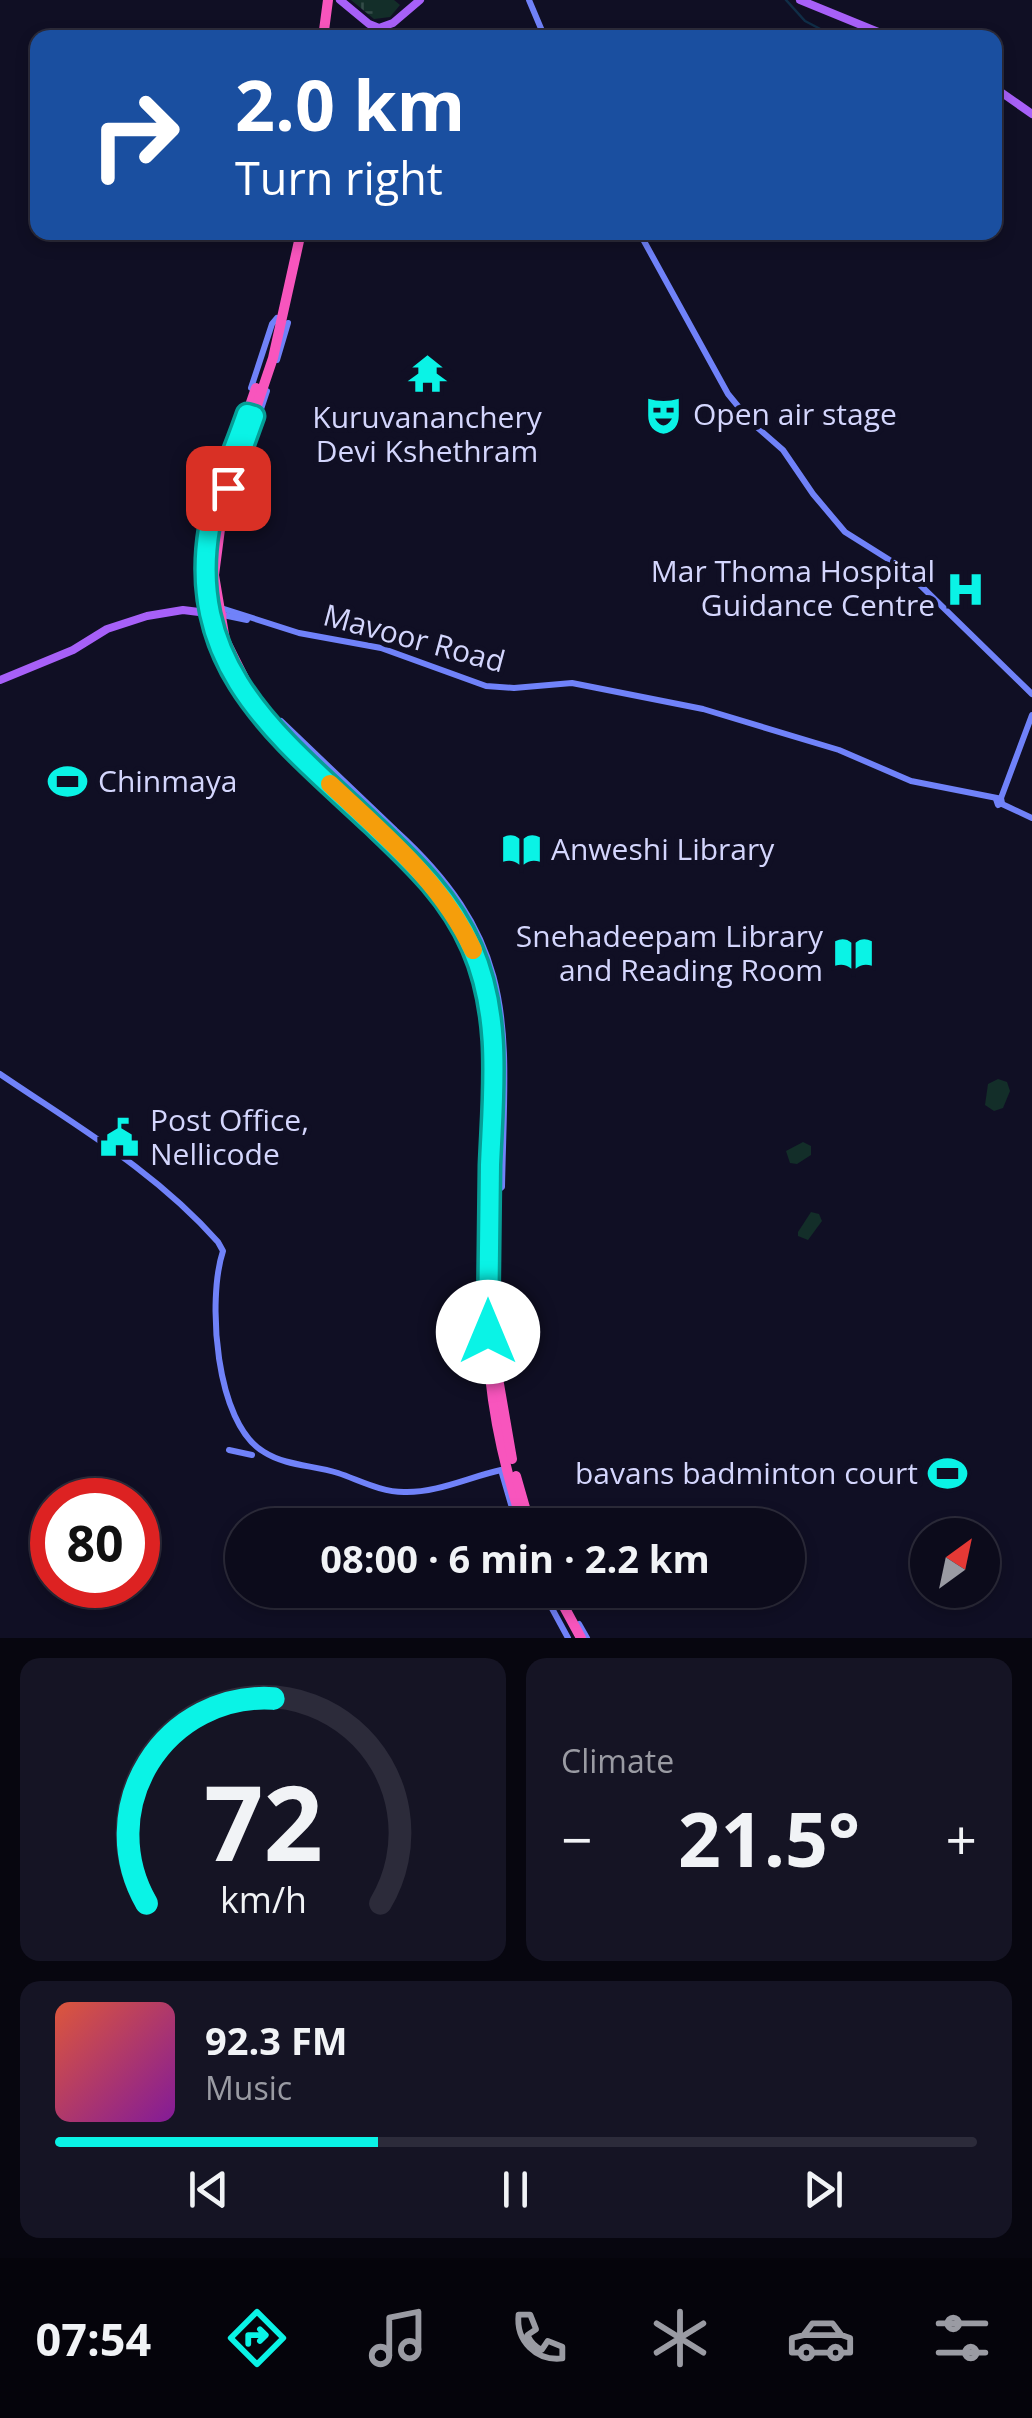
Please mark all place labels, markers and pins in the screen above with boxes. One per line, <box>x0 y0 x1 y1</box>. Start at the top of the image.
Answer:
temple icon: Kuruvananchery Devi Kshethram <box>406 353 448 395</box>
place label: Open air stage <box>693 393 897 434</box>
theatre icon: Open air stage <box>642 394 684 436</box>
place label: Kuruvananchery Devi Kshethram <box>312 396 543 471</box>
pin <box>186 446 271 531</box>
place label: Mar Thoma Hospital Guidance Centre <box>651 550 935 625</box>
hospital icon: Mar Thoma Hospital Guidance Centre <box>944 568 986 610</box>
place label: Chinmaya <box>98 760 237 801</box>
sports icon: Chinmaya <box>47 761 89 803</box>
place label: Anweshi Library <box>551 828 775 869</box>
library icon: Anweshi Library <box>500 829 542 871</box>
place label: Snehadeepam Library and Reading Room <box>516 915 824 990</box>
library icon: Snehadeepam Library and Reading Room <box>832 933 874 975</box>
place label: Post Office, Nellicode <box>150 1099 309 1174</box>
public building icon: Post Office, Nellicode <box>99 1117 141 1159</box>
place label: bavans badminton court <box>575 1452 918 1493</box>
sports icon: bavans badminton court <box>927 1453 969 1495</box>

